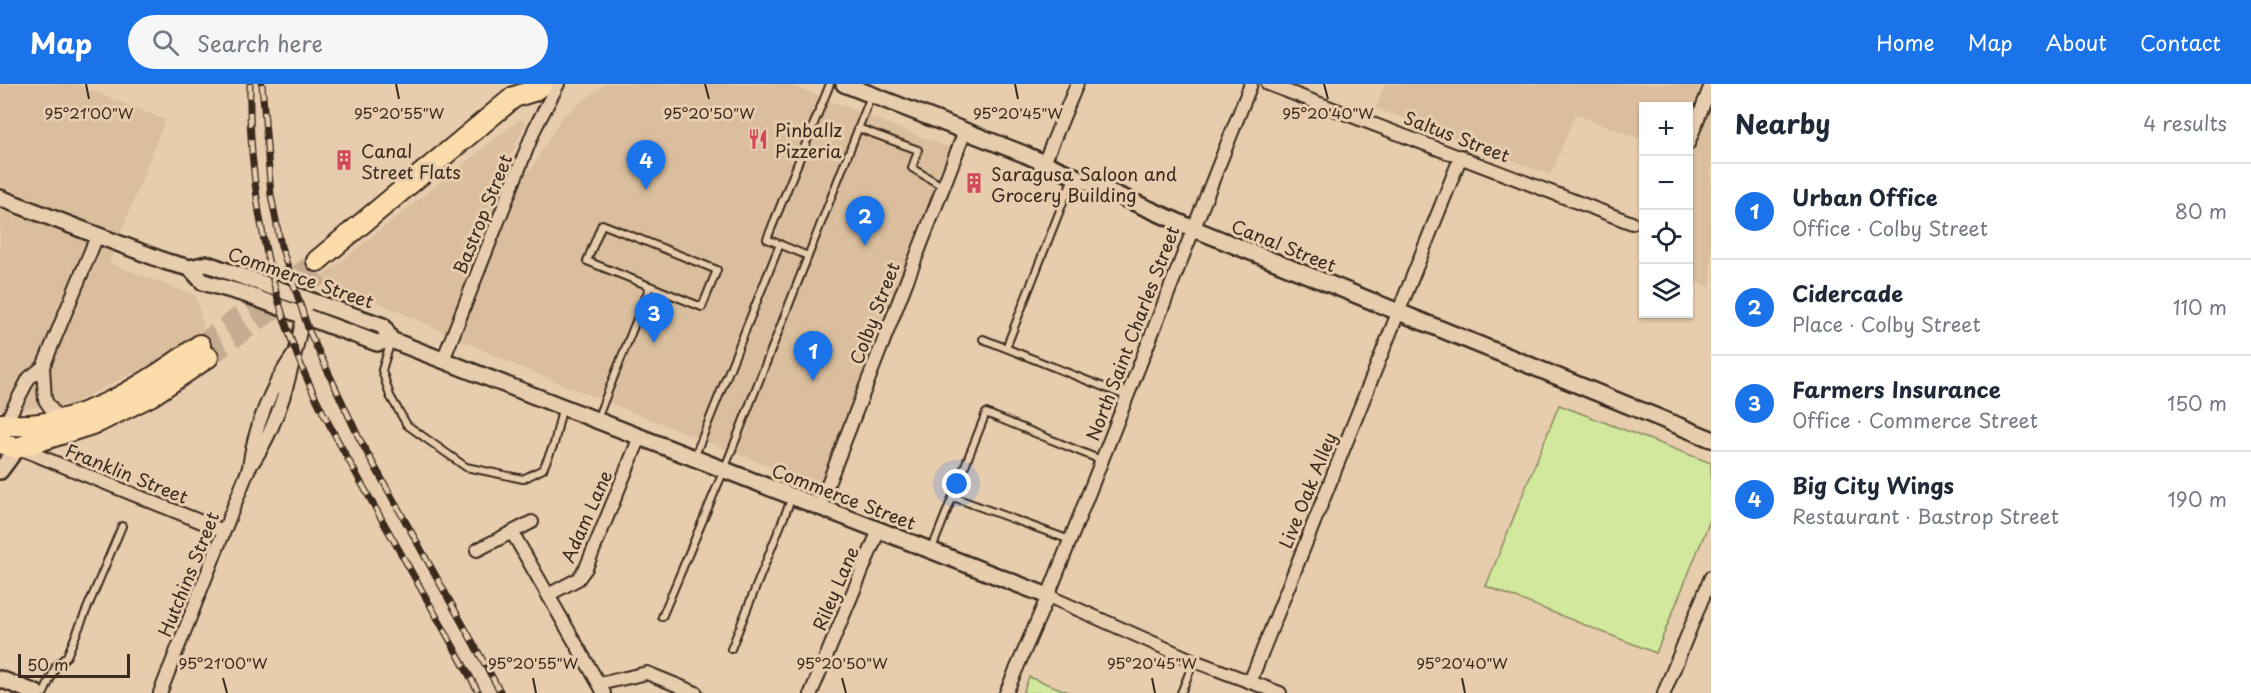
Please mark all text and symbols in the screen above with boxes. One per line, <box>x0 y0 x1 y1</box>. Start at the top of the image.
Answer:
search box <box>128 15 548 69</box>
text: Map <box>30 21 92 64</box>
icon: search <box>149 26 182 59</box>
text: Search here <box>197 26 323 59</box>
text: Home <box>1876 26 1935 58</box>
text: Map <box>1968 26 2013 58</box>
text: About <box>2046 26 2107 58</box>
text: Contact <box>2140 26 2221 58</box>
text: 95°21'00"W <box>45 101 134 124</box>
text: 95°20'55"W <box>354 101 445 124</box>
text: 95°20'50"W <box>663 101 755 124</box>
text: 95°20'45"W <box>973 101 1064 124</box>
text: 95°20'40"W <box>1282 101 1374 124</box>
map controls <box>1639 102 1693 318</box>
button: + <box>1639 102 1693 156</box>
street label: Saltus Street <box>1400 103 1514 169</box>
text: Nearby <box>1735 104 1830 143</box>
text: 4 results <box>2143 108 2227 138</box>
place label: Pinballz Pizzeria <box>775 116 843 164</box>
restaurant icon: Pinballz Pizzeria <box>746 127 770 151</box>
place label: Canal Street Flats <box>361 137 461 185</box>
pin: 4 <box>626 141 666 190</box>
building icon: Canal Street Flats <box>332 148 356 172</box>
street label: Bastrop Street <box>446 150 518 278</box>
button: − <box>1639 156 1693 210</box>
place label: Saragusa Saloon and Grocery Building <box>991 160 1177 208</box>
building icon: Saragusa Saloon and Grocery Building <box>962 171 986 195</box>
text: Urban Office <box>1792 180 1938 213</box>
pin: 2 <box>846 196 884 246</box>
text: 1 <box>1750 196 1759 226</box>
text: 80 m <box>2175 196 2227 226</box>
button: locate <box>1639 210 1693 264</box>
street label: Canal Street <box>1228 212 1340 278</box>
text: Office · Colby Street <box>1792 213 1988 243</box>
street label: North Saint Charles Street <box>1078 222 1186 444</box>
street label: Commerce Street <box>225 239 377 315</box>
street label: Colby Street <box>842 258 906 368</box>
button: layers <box>1639 264 1693 318</box>
text: Cidercade <box>1792 276 1903 309</box>
text: 2 <box>1747 292 1762 322</box>
text: 110 m <box>2173 292 2227 322</box>
pin: 3 <box>634 294 674 343</box>
text: Place · Colby Street <box>1792 309 1981 339</box>
pin: 1 <box>794 332 832 381</box>
text: Farmers Insurance <box>1792 372 2001 405</box>
text: 3 <box>1748 388 1761 418</box>
text: 150 m <box>2167 388 2227 418</box>
text: Office · Commerce Street <box>1792 405 2038 435</box>
street label: Live Oak Alley <box>1271 428 1343 552</box>
street label: Franklin Street <box>62 436 192 510</box>
street label: Commerce Street <box>768 456 920 536</box>
street label: Adam Lane <box>554 465 618 567</box>
text: Big City Wings <box>1792 468 1954 501</box>
your location <box>942 469 971 498</box>
text: 4 <box>1748 484 1761 514</box>
text: 190 m <box>2168 484 2227 514</box>
text: Restaurant · Bastrop Street <box>1792 501 2059 531</box>
street label: Hutchins Street <box>151 507 225 641</box>
street label: Riley Lane <box>805 542 865 634</box>
scale bar <box>18 651 130 678</box>
text: 95°21'00"W <box>179 651 268 674</box>
text: 95°20'55"W <box>488 651 579 674</box>
text: 95°20'50"W <box>796 651 888 674</box>
text: 95°20'45"W <box>1107 651 1198 674</box>
text: 95°20'40"W <box>1416 651 1508 674</box>
text: 50 m <box>27 652 68 676</box>

